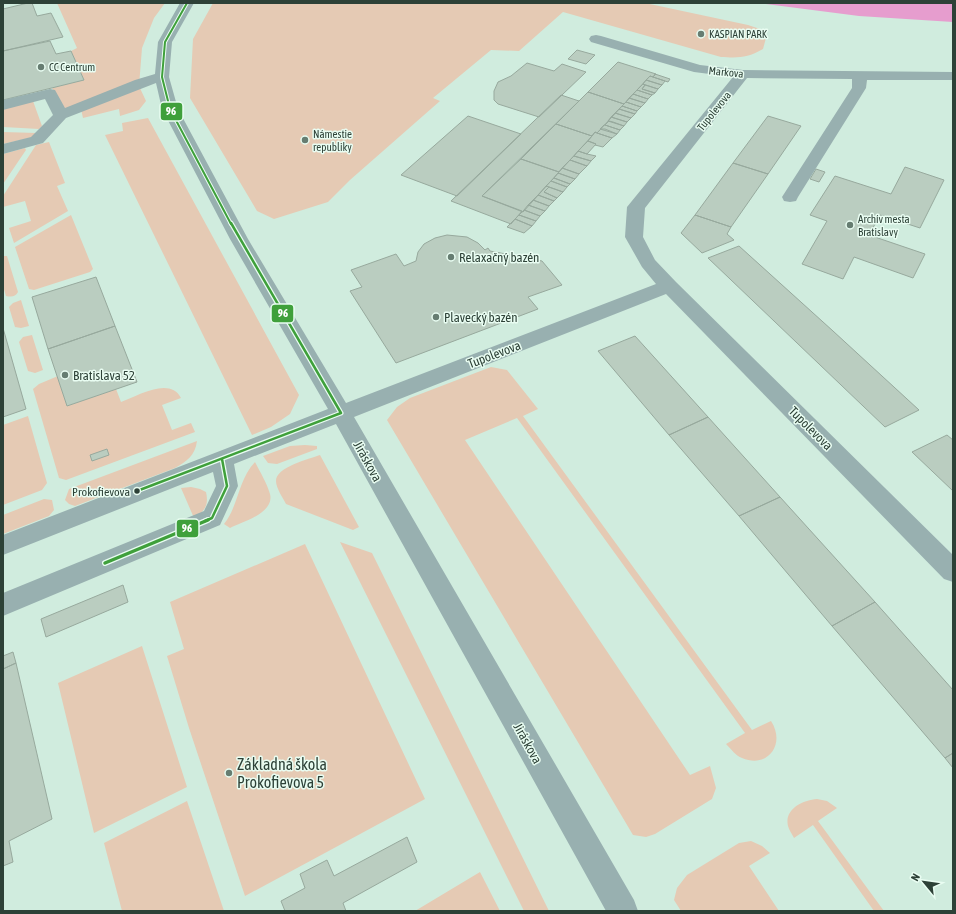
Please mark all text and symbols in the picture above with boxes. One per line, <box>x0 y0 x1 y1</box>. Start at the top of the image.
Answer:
place label: KASPIAN PARK <box>709 28 768 40</box>
marker: KASPIAN PARK <box>696 29 706 39</box>
place label: CC Centrum <box>49 61 95 73</box>
marker: CC Centrum <box>36 62 46 72</box>
street label: Markova <box>708 64 744 80</box>
street label: Tupolevova <box>695 89 733 133</box>
line badge: 96 <box>160 102 183 121</box>
text: 96 <box>166 105 176 117</box>
place label: Námestie republiky <box>313 128 352 153</box>
marker: Námestie republiky <box>300 135 310 145</box>
place label: Archív mesta Bratislavy <box>858 213 910 238</box>
marker: Archív mesta Bratislavy <box>845 220 855 230</box>
place label: Relaxačný bazén <box>459 250 539 265</box>
marker: Relaxačný bazén <box>446 252 456 262</box>
line badge: 96 <box>271 304 294 323</box>
text: 96 <box>278 307 288 319</box>
place label: Plavecký bazén <box>444 310 518 325</box>
marker: Plavecký bazén <box>431 312 441 322</box>
street label: Tupolevova <box>466 338 523 371</box>
place label: Bratislava 52 <box>73 368 135 383</box>
marker: Bratislava 52 <box>60 370 70 380</box>
street label: Tupolevova <box>786 404 835 453</box>
street label: Jiráskova <box>350 438 385 484</box>
place label: Prokofievova <box>72 485 130 499</box>
marker: Prokofievova <box>132 486 142 496</box>
line badge: 96 <box>176 519 199 538</box>
text: 96 <box>182 522 192 534</box>
street label: Jiráskova <box>510 720 545 766</box>
place label: Základná škola Prokofievova 5 <box>237 755 327 791</box>
marker: Základná škola Prokofievova 5 <box>224 768 234 778</box>
north arrow <box>904 862 944 902</box>
text: N <box>908 871 922 883</box>

